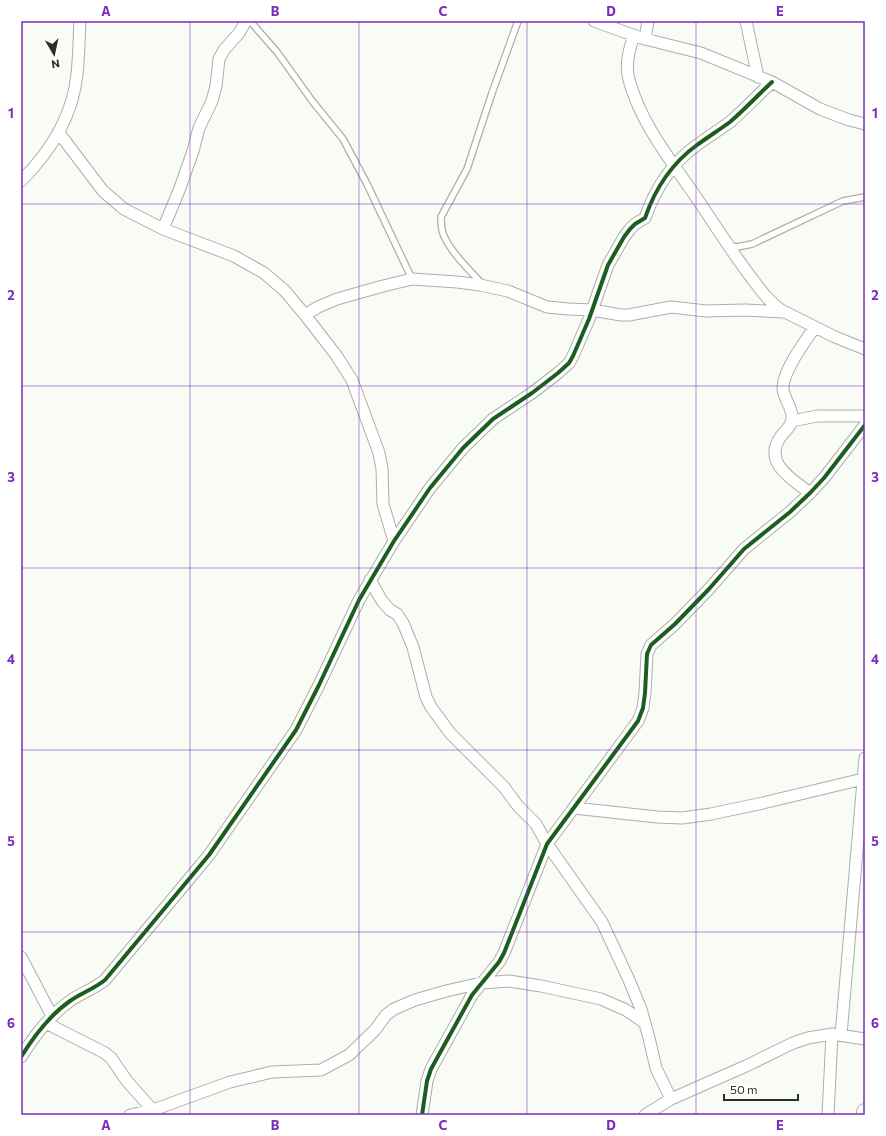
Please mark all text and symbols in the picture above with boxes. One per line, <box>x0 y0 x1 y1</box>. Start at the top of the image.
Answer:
text: A <box>101 3 111 19</box>
text: B <box>271 3 280 19</box>
text: C <box>439 3 448 19</box>
text: D <box>606 3 616 19</box>
text: E <box>776 3 784 19</box>
north arrow <box>34 34 74 74</box>
text: N <box>51 57 61 71</box>
text: 1 <box>8 105 14 121</box>
text: 1 <box>872 105 878 121</box>
text: 2 <box>7 287 15 303</box>
text: 2 <box>871 287 879 303</box>
text: 3 <box>7 469 15 485</box>
text: 3 <box>871 469 879 485</box>
text: 4 <box>7 651 15 667</box>
text: 4 <box>871 651 879 667</box>
text: 5 <box>7 833 15 849</box>
text: 5 <box>871 833 879 849</box>
text: 6 <box>7 1015 15 1031</box>
text: 6 <box>871 1015 879 1031</box>
scale bar <box>724 1076 798 1102</box>
text: 50 m <box>730 1082 758 1096</box>
text: A <box>101 1117 111 1133</box>
text: B <box>271 1117 280 1133</box>
text: C <box>439 1117 448 1133</box>
text: D <box>606 1117 616 1133</box>
text: E <box>776 1117 784 1133</box>

